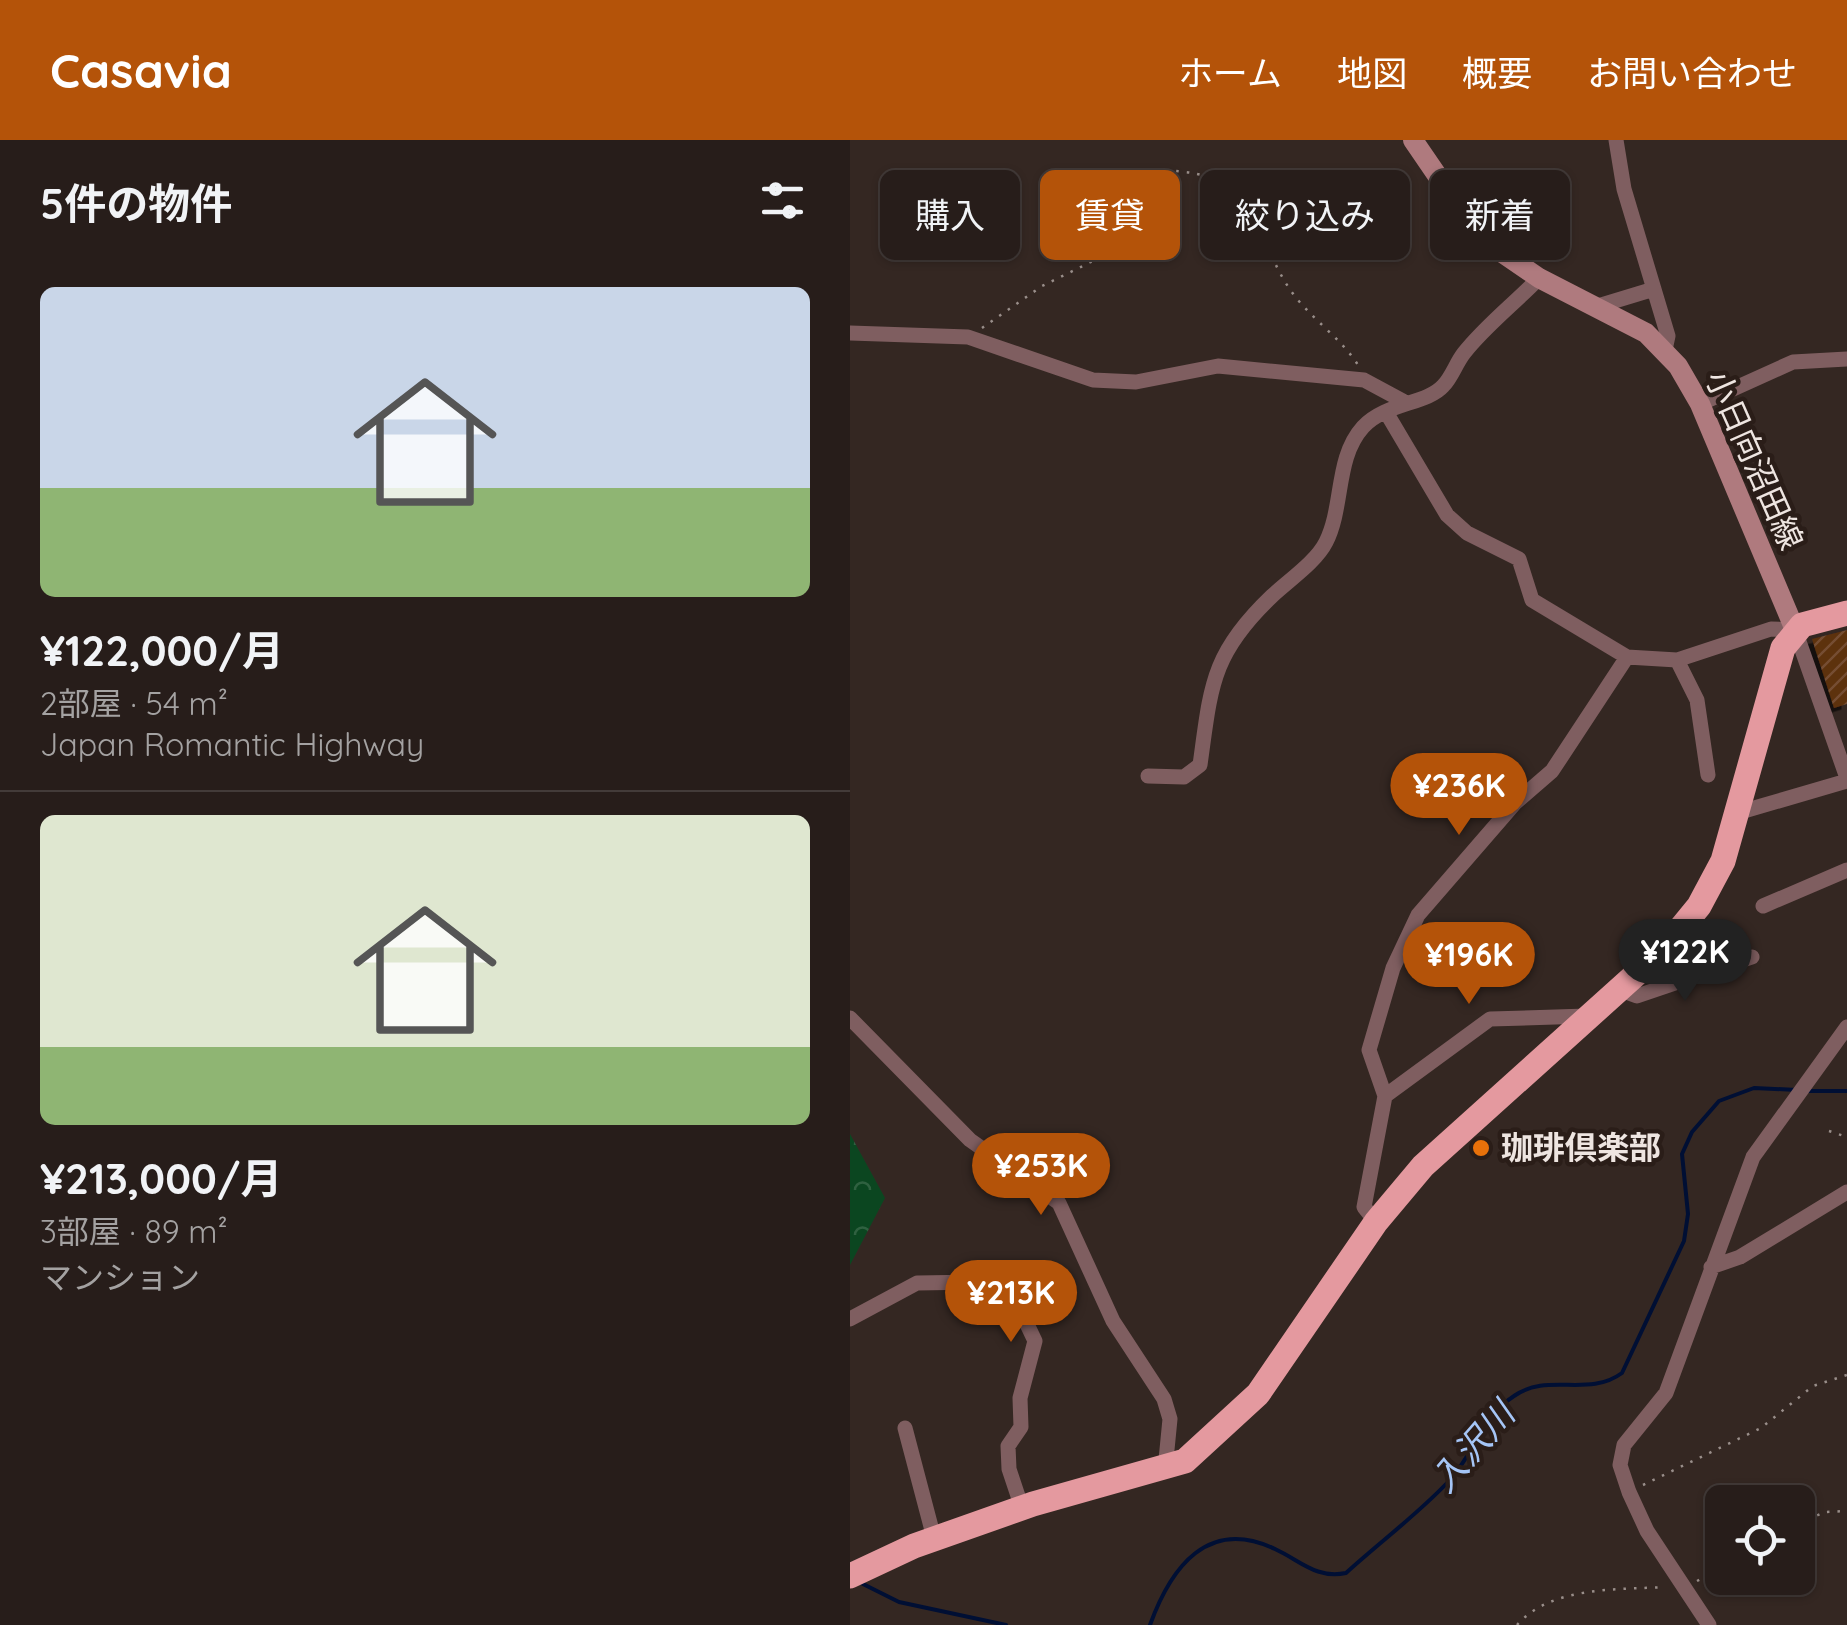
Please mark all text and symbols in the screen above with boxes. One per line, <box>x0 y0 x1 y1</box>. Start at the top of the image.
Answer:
text: Casavia <box>50 40 232 100</box>
text: ホーム <box>1178 51 1282 95</box>
text: 地図 <box>1337 51 1407 95</box>
text: 概要 <box>1462 51 1532 95</box>
text: お問い合わせ <box>1587 51 1797 95</box>
chip: 購入 <box>880 170 1020 260</box>
chip: 賃貸 <box>1040 170 1180 260</box>
chip: 絞り込み <box>1200 170 1410 260</box>
chip: 新着 <box>1430 170 1570 260</box>
icon: filters <box>755 173 810 228</box>
text: 5件の物件 <box>40 177 232 230</box>
icon: home <box>335 352 515 532</box>
street label: 小日向沼田線 <box>1698 364 1812 555</box>
text: ¥122,000/月 <box>40 624 284 677</box>
text: 2部屋 · 54 m² <box>40 683 228 723</box>
text: Japan Romantic Highway <box>40 724 424 764</box>
pin: ¥236K <box>1389 753 1529 838</box>
text: ¥236K <box>1412 765 1506 805</box>
icon: home <box>335 880 515 1060</box>
pin: ¥122K <box>1615 919 1755 1004</box>
pin: ¥196K <box>1399 922 1539 1007</box>
text: ¥122K <box>1641 931 1729 971</box>
text: ¥196K <box>1425 934 1513 974</box>
place label: 珈琲倶楽部 <box>1501 1127 1661 1167</box>
pin: ¥253K <box>971 1133 1111 1218</box>
marker: 珈琲倶楽部 <box>1470 1137 1492 1159</box>
text: ¥253K <box>994 1145 1088 1185</box>
text: ¥213,000/月 <box>40 1152 283 1205</box>
text: 3部屋 · 89 m² <box>40 1211 228 1251</box>
text: マンション <box>40 1257 200 1297</box>
pin: ¥213K <box>941 1260 1081 1345</box>
text: ¥213K <box>967 1272 1055 1312</box>
water label: 入沢川 <box>1421 1389 1526 1500</box>
map controls <box>1705 1485 1815 1595</box>
button: locate <box>1705 1485 1815 1595</box>

